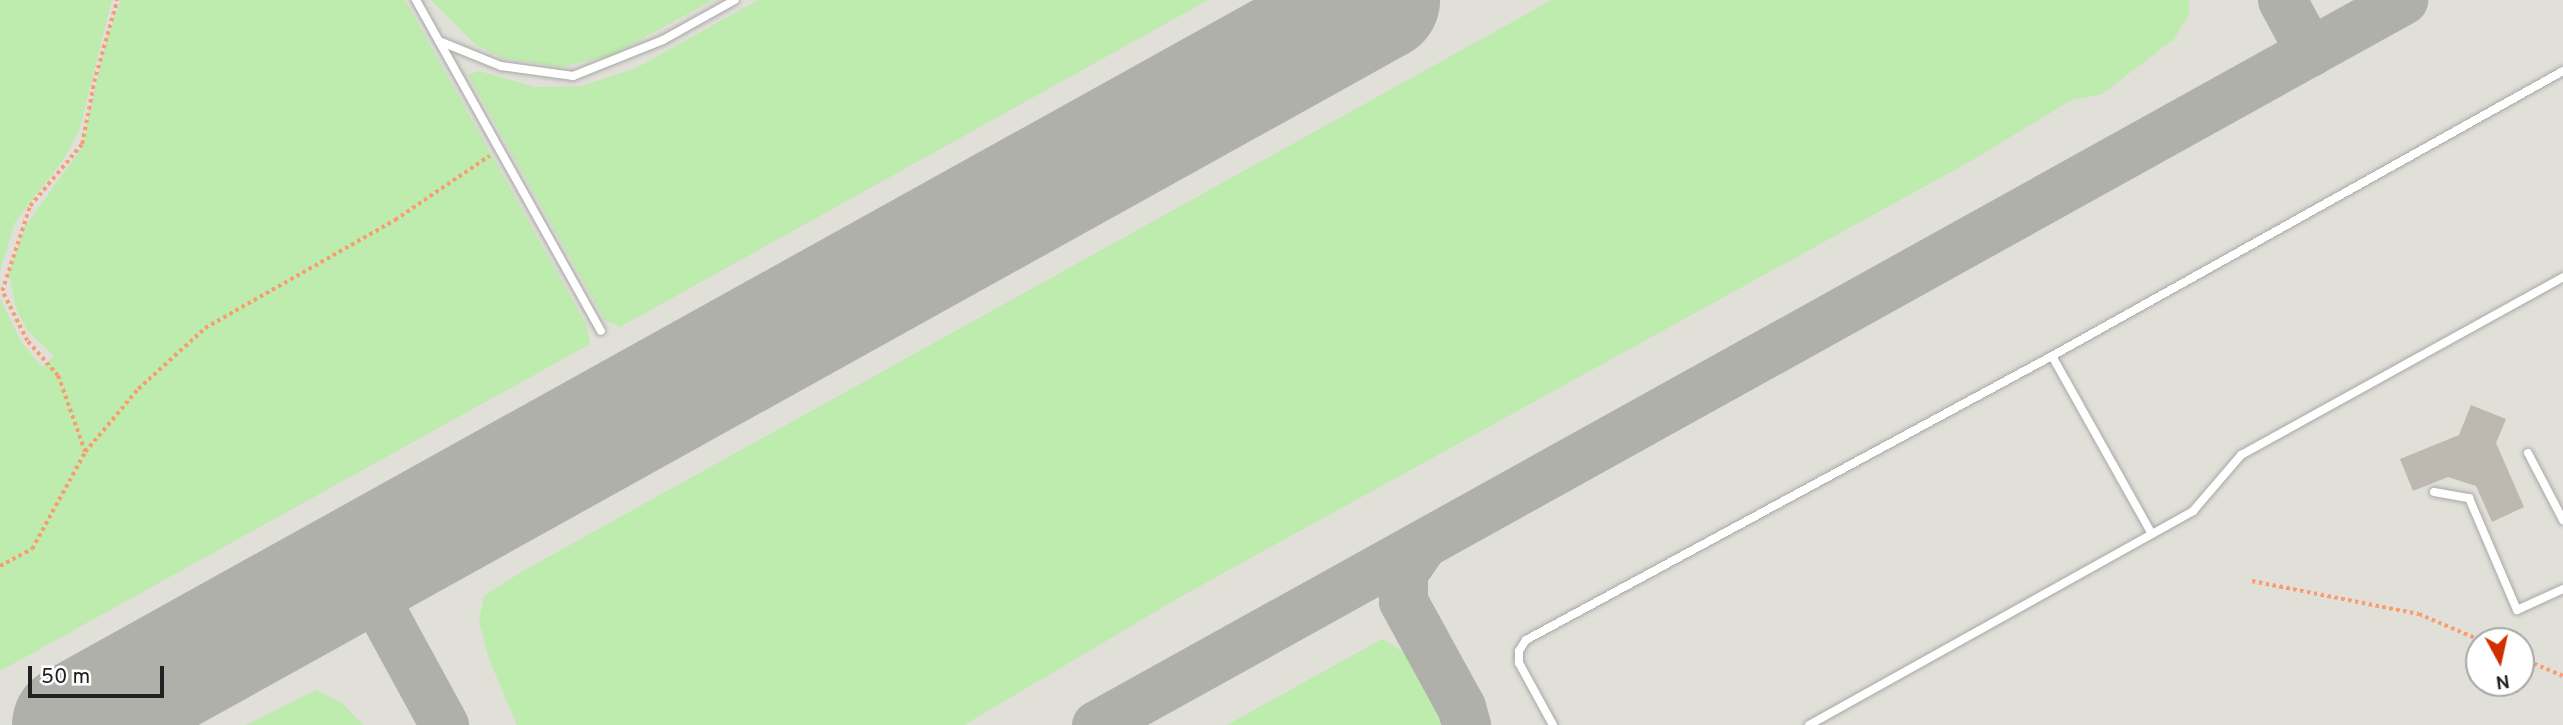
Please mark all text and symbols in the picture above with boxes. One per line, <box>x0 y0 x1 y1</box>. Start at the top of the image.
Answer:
north arrow <box>2465 627 2535 697</box>
scale bar <box>32 652 168 696</box>
text: 50 m <box>41 664 90 691</box>
text: N <box>2494 668 2511 694</box>

